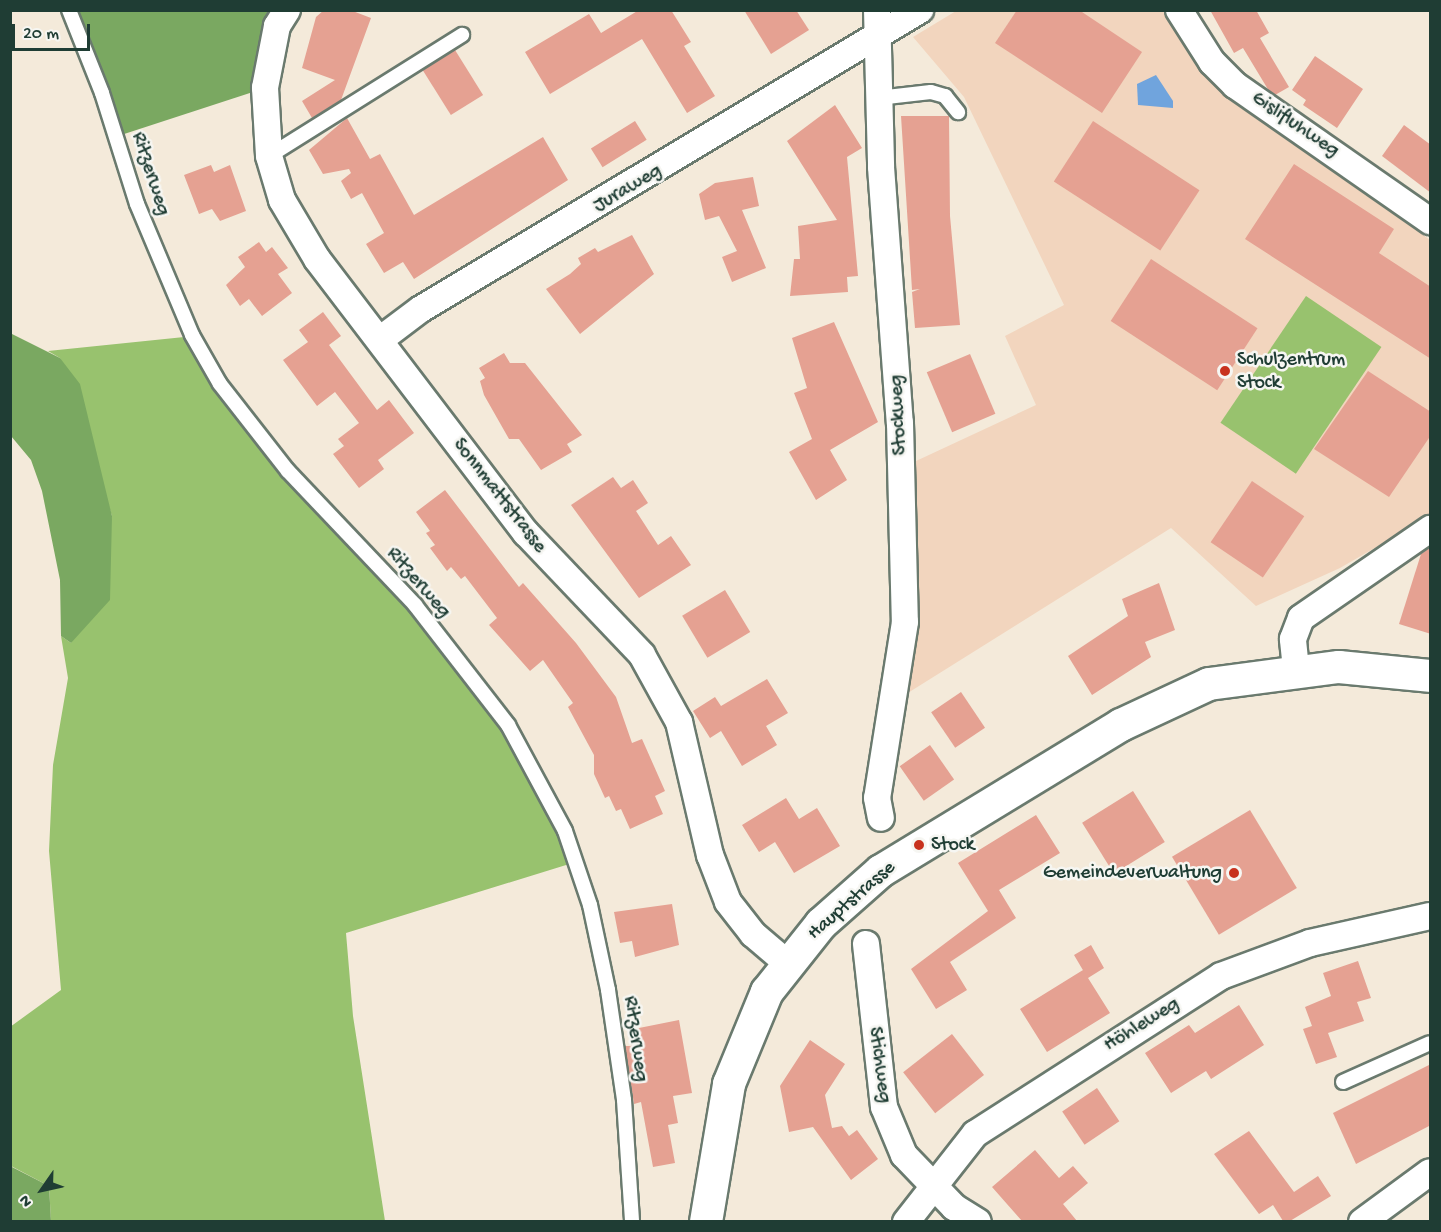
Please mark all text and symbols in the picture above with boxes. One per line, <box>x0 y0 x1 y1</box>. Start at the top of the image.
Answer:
scale bar <box>15 12 93 50</box>
text: 20 m <box>23 24 59 45</box>
street label: Gislifluhweg <box>1246 87 1344 163</box>
street label: Ritzerweg <box>125 129 175 219</box>
street label: Juraweg <box>590 159 666 219</box>
place label: Schulzentrum Stock <box>1237 348 1345 395</box>
marker: Schulzentrum Stock <box>1218 364 1232 378</box>
street label: Stockweg <box>885 374 913 456</box>
street label: Sonnmattstrasse <box>447 434 551 558</box>
street label: Ritzerweg <box>381 543 455 623</box>
place label: Stock <box>931 833 975 857</box>
marker: Stock <box>912 838 926 852</box>
street label: Hauptstrasse <box>803 856 901 946</box>
place label: Gemeindeverwaltung <box>1043 861 1222 885</box>
marker: Gemeindeverwaltung <box>1227 866 1241 880</box>
street label: Höhleweg <box>1100 992 1184 1058</box>
street label: Ritzerweg <box>617 995 653 1083</box>
street label: Stichweg <box>862 1025 896 1105</box>
north arrow <box>12 1160 72 1220</box>
text: N <box>16 1191 37 1210</box>

